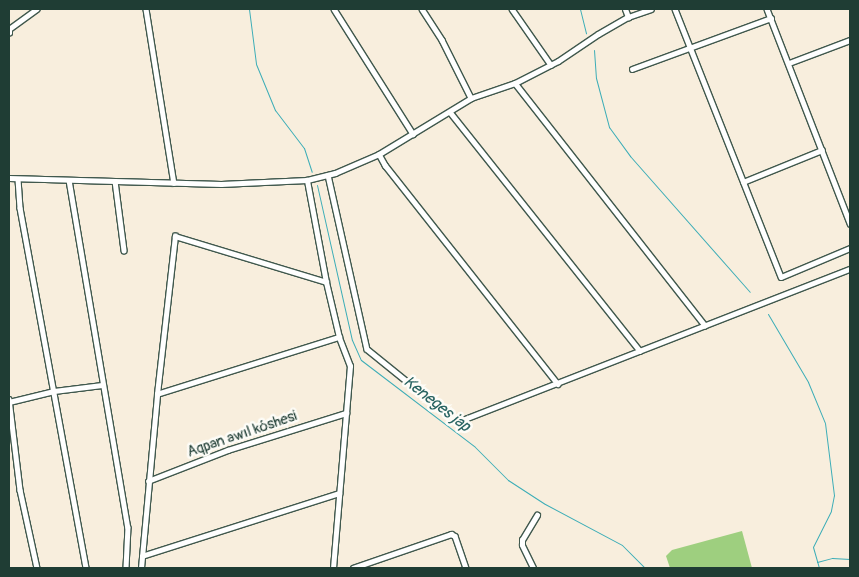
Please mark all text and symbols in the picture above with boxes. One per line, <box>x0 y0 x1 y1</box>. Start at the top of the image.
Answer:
water label: Keneges jap <box>400 372 474 436</box>
street label: Aqpan awıl kóshesi <box>185 407 299 461</box>

